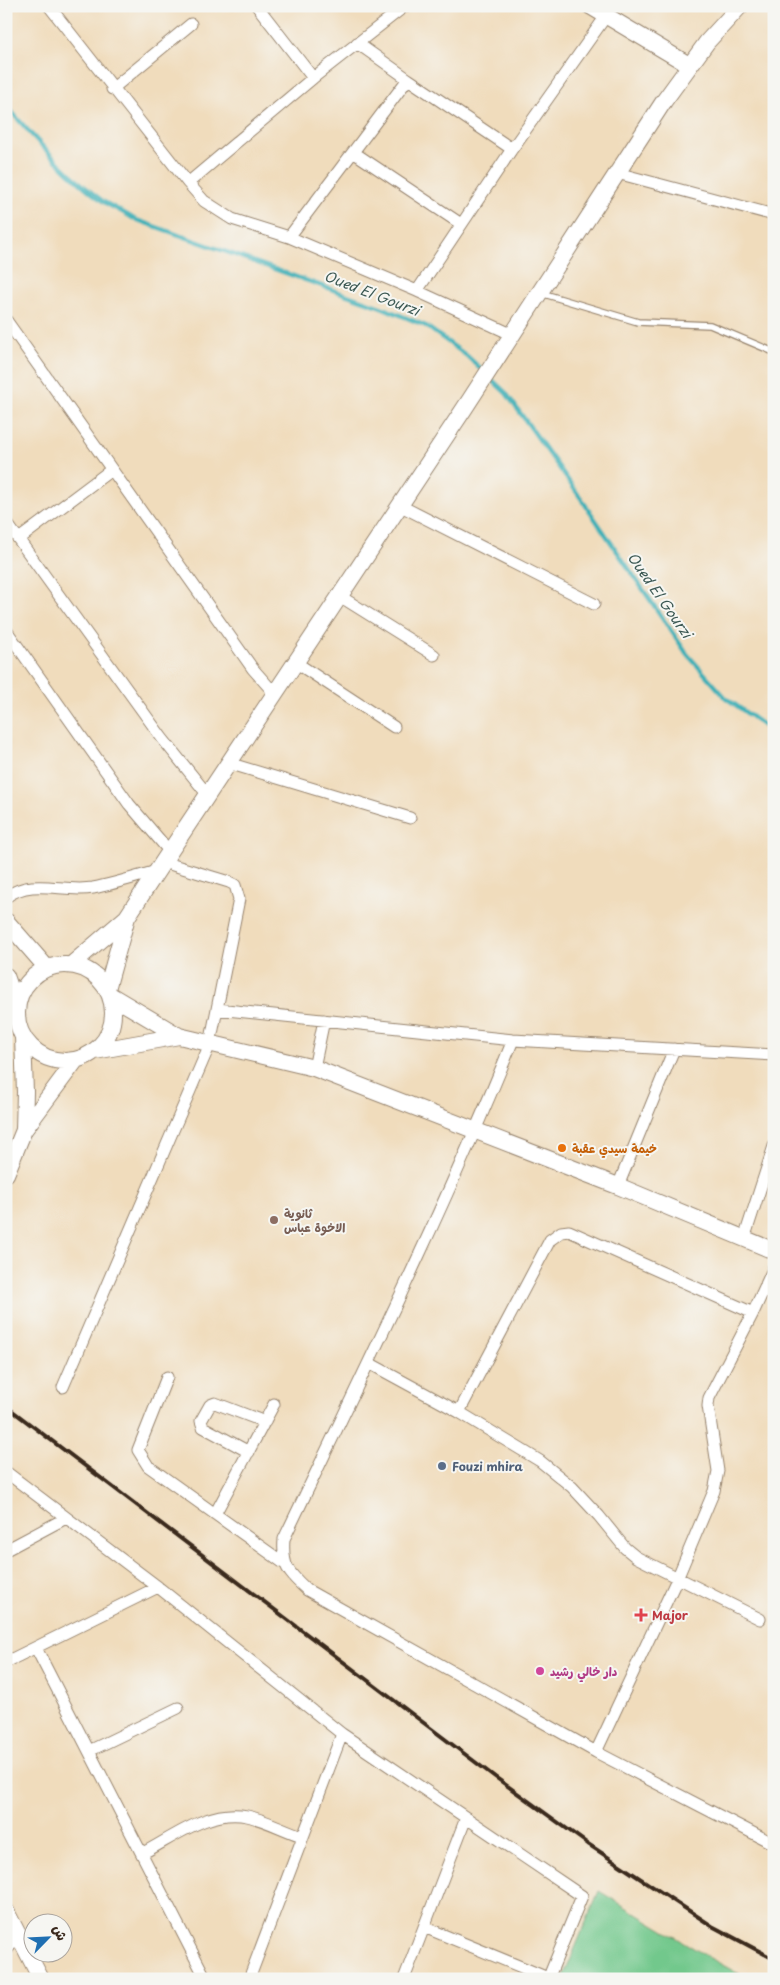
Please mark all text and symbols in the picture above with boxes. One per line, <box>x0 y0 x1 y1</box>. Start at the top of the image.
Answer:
water label: Oued El Gourzi <box>321 265 425 322</box>
water label: Oued El Gourzi <box>623 548 699 644</box>
place label: خيمة سيدي عقبة <box>572 1139 657 1158</box>
marker: خيمة سيدي عقبة <box>556 1142 568 1154</box>
place label: ثانوية الاخوة عباس <box>284 1204 345 1236</box>
marker: ثانوية الاخوة عباس <box>268 1214 280 1226</box>
place label: Fouzi mhira <box>452 1457 523 1475</box>
marker: Fouzi mhira <box>436 1460 448 1472</box>
place label: Major <box>652 1606 689 1624</box>
marker: Major <box>634 1608 648 1622</box>
place label: دار خالي رشيد <box>550 1662 618 1683</box>
marker: دار خالي رشيد <box>534 1665 546 1677</box>
north arrow <box>22 1912 72 1962</box>
text: ش <box>48 1921 73 1944</box>

